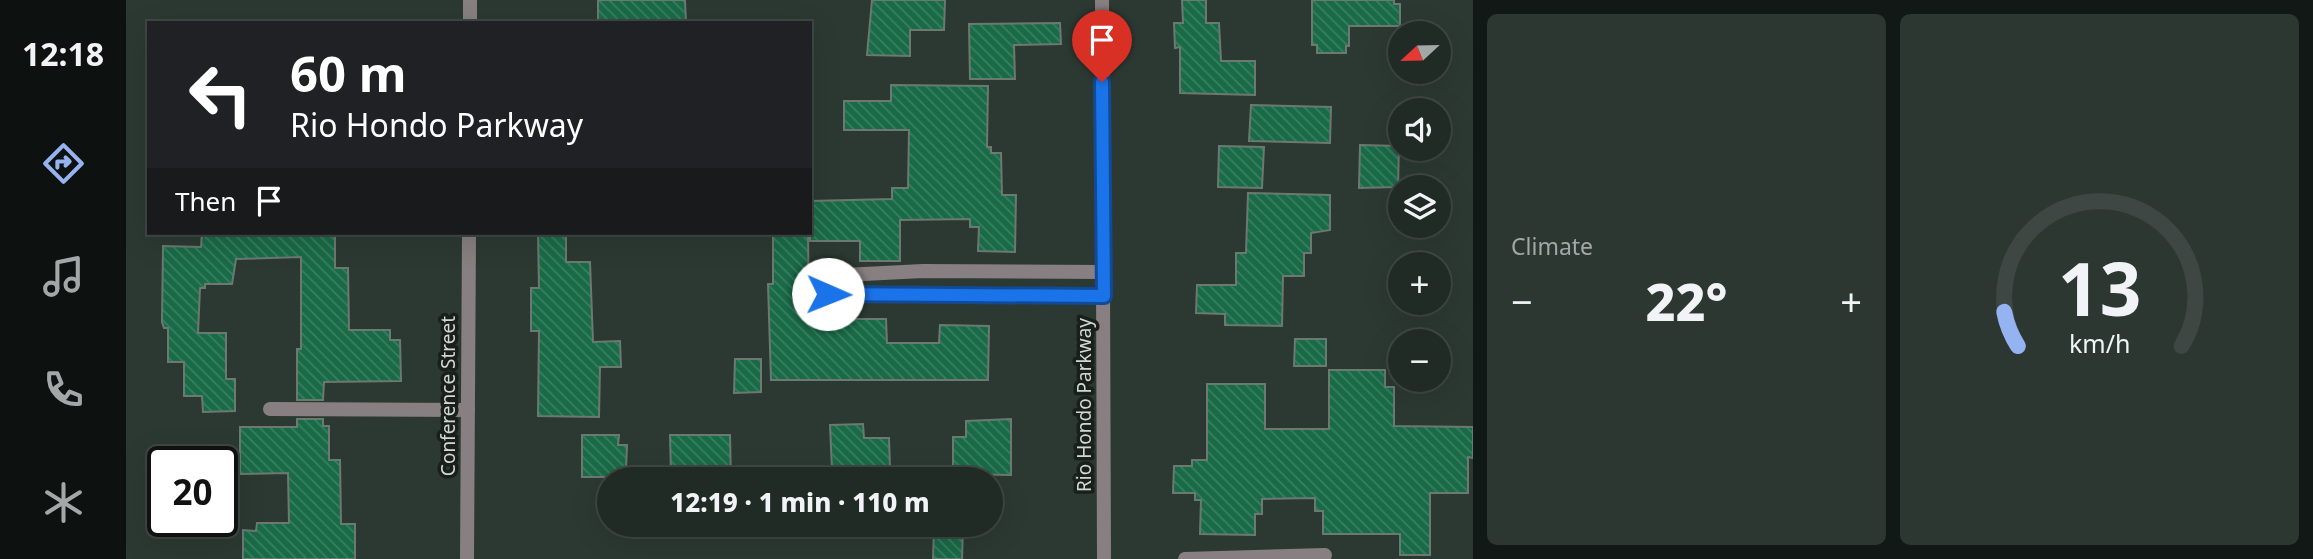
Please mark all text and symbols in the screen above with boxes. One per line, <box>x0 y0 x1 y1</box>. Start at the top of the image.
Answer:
pin <box>1072 10 1132 82</box>
icon: arrive <box>1083 21 1121 59</box>
north arrow <box>1388 21 1451 84</box>
map controls <box>1388 21 1451 392</box>
text: 12:18 <box>22 32 104 75</box>
text: 60 m <box>290 40 407 106</box>
icon: left <box>175 49 266 140</box>
button: sound <box>1388 98 1451 161</box>
text: Rio Hondo Parkway <box>290 103 583 146</box>
icon: directions <box>39 139 88 188</box>
button: layers <box>1388 175 1451 238</box>
icon: arrive <box>250 182 288 220</box>
text: Then <box>175 183 236 219</box>
text: Climate <box>1511 230 1593 262</box>
text: 13 <box>2058 238 2141 337</box>
icon: music <box>39 252 88 301</box>
button: + <box>1388 252 1451 315</box>
position arrow <box>791 257 865 331</box>
text: 22° <box>1645 265 1728 336</box>
text: − <box>1511 275 1533 327</box>
text: + <box>1840 275 1862 327</box>
street label: Conference Street <box>435 316 461 476</box>
street label: Rio Hondo Parkway <box>1071 318 1097 492</box>
text: km/h <box>2069 325 2130 359</box>
button: − <box>1388 329 1451 392</box>
icon: phone <box>39 365 88 414</box>
speed limit sign: 20 <box>147 446 238 537</box>
icon: climate <box>39 478 88 527</box>
text: 12:19 · 1 min · 110 m <box>670 484 930 520</box>

